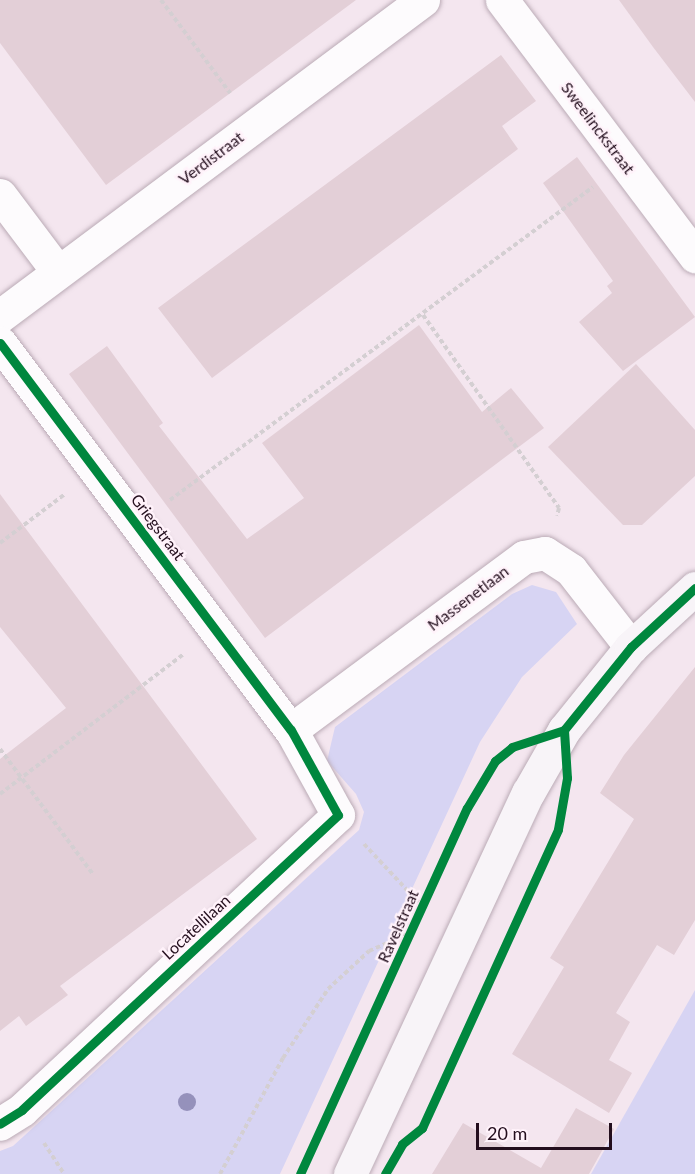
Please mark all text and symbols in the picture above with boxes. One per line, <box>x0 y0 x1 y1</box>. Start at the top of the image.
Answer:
street label: Sweelinckstraat <box>557 78 639 178</box>
street label: Verdistraat <box>175 127 247 189</box>
street label: Griegstraat <box>127 490 189 564</box>
street label: Massenetlaan <box>424 561 512 635</box>
street label: Ravelstraat <box>373 887 423 965</box>
street label: Locatellilaan <box>158 891 234 963</box>
scale bar <box>479 1111 616 1149</box>
text: 20 m <box>487 1122 527 1144</box>

